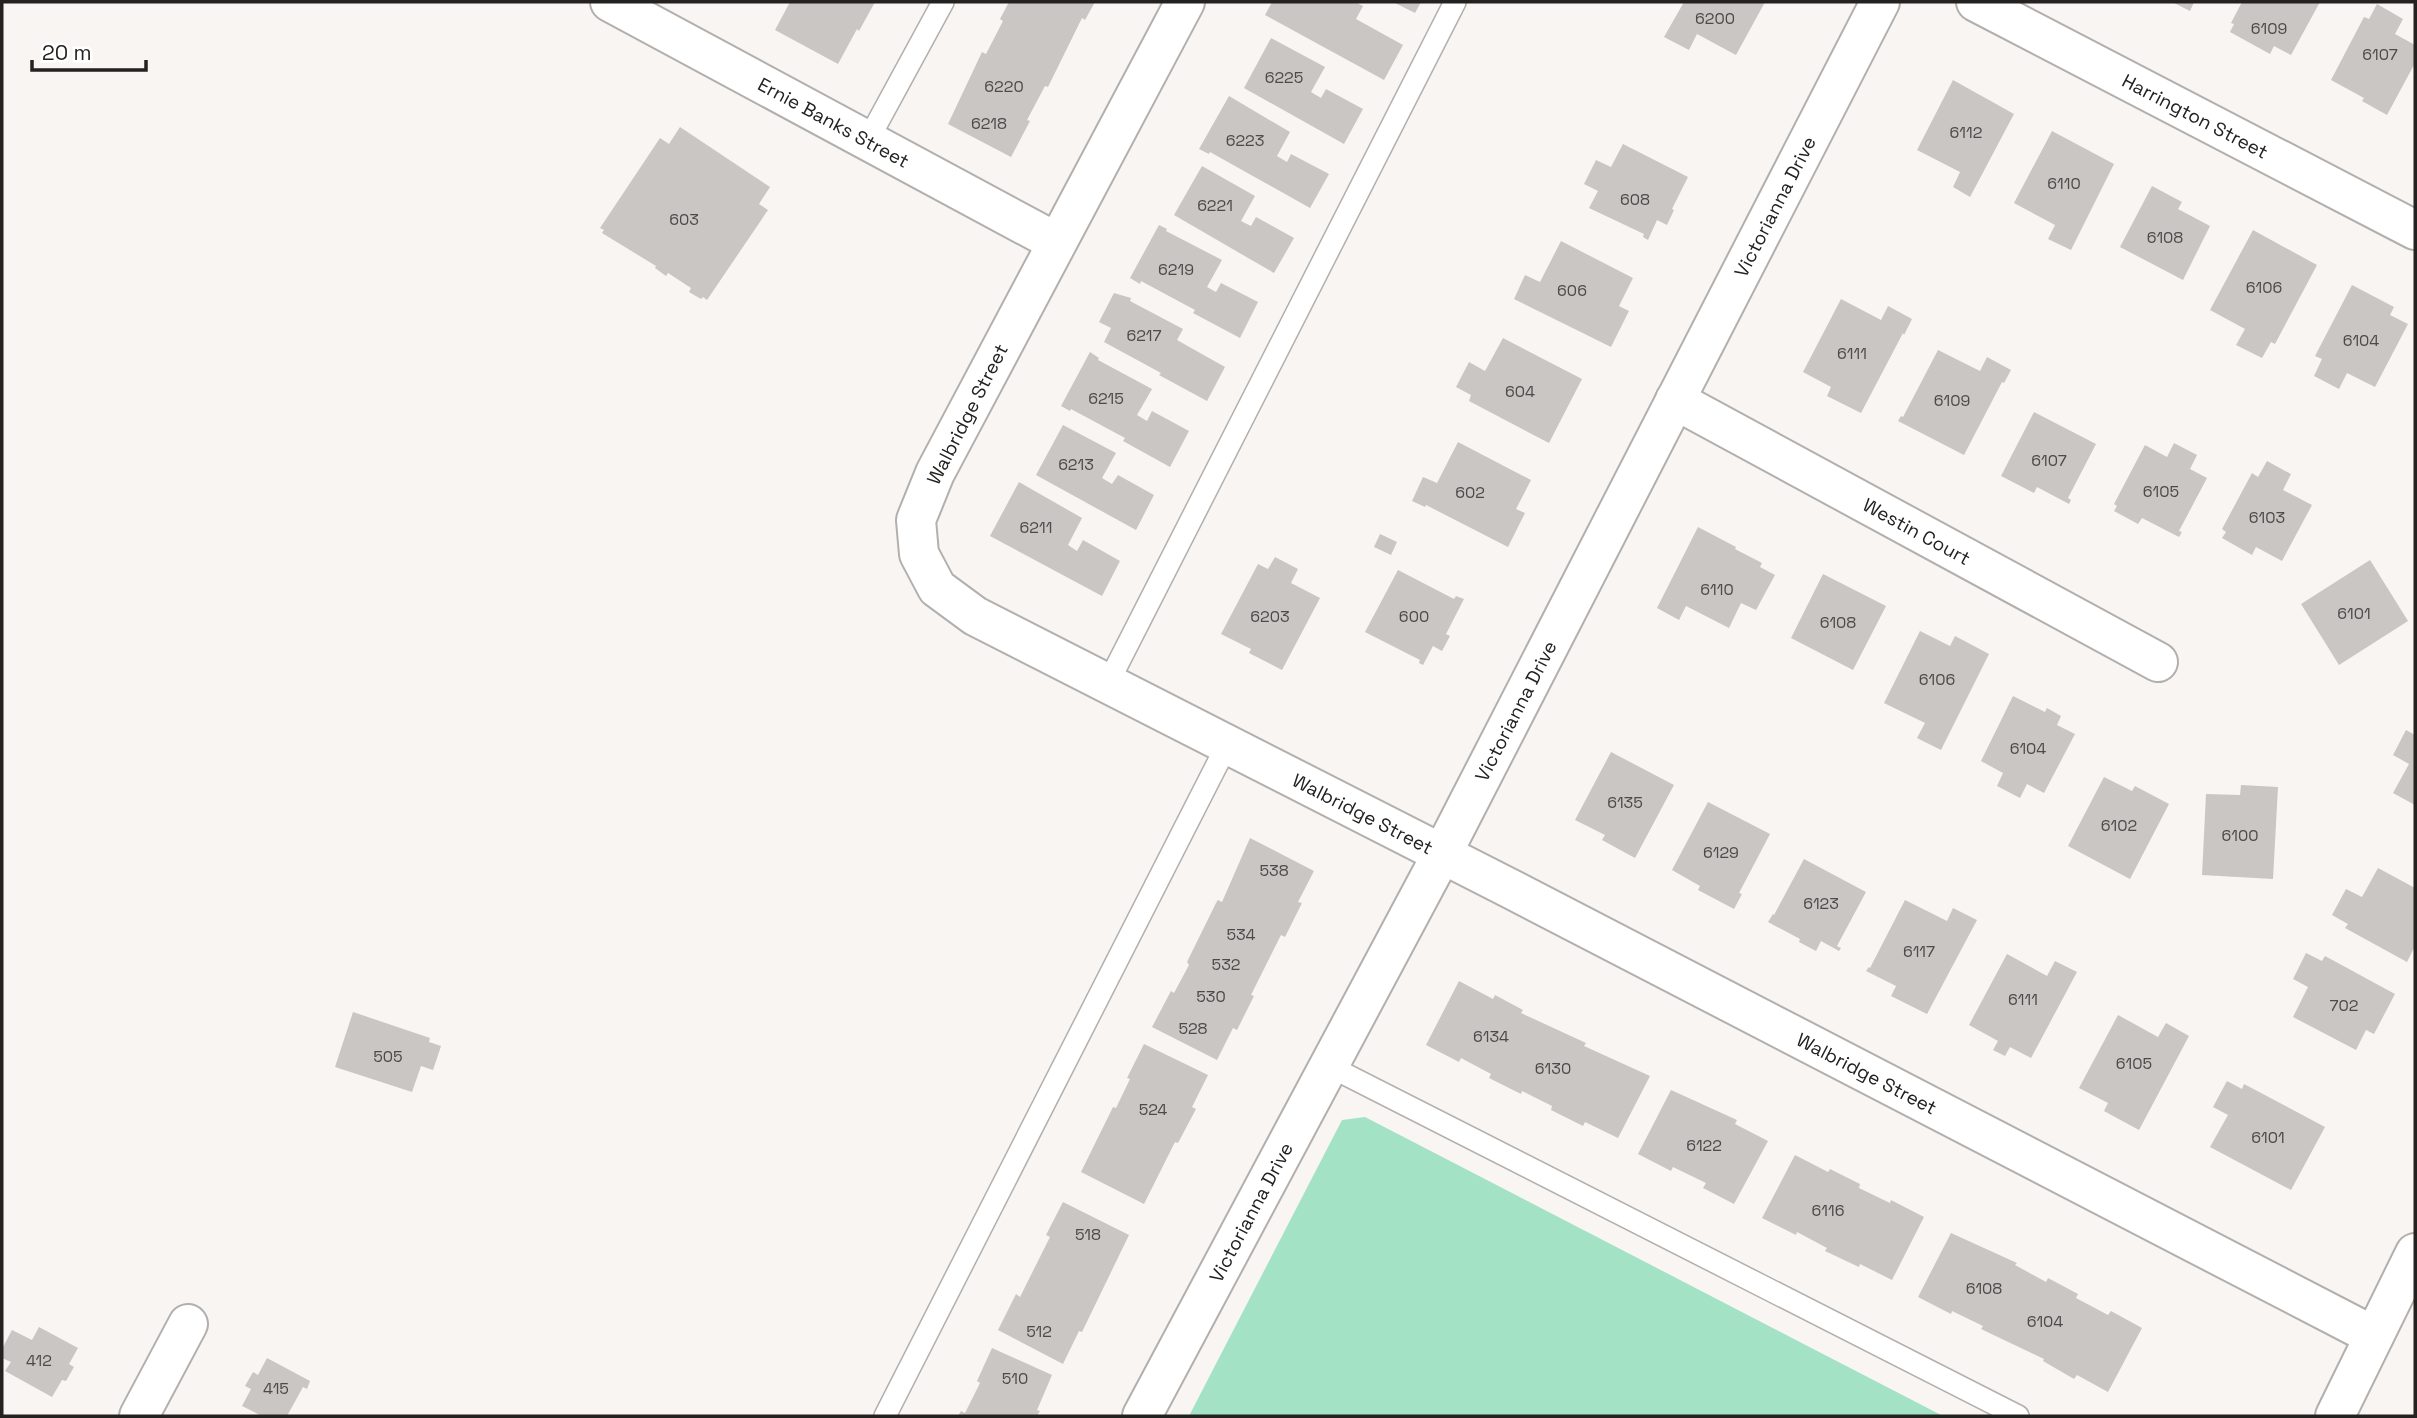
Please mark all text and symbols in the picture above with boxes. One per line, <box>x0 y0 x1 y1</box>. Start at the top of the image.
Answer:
house number: 6200 <box>1695 8 1735 29</box>
house number: 6109 <box>2251 18 2287 39</box>
scale bar <box>32 28 145 72</box>
text: 20 m <box>42 39 92 66</box>
house number: 6107 <box>2362 44 2398 65</box>
house number: 6225 <box>1265 67 1303 88</box>
street label: Harrington Street <box>2118 68 2272 165</box>
street label: Ernie Banks Street <box>753 72 914 174</box>
house number: 6220 <box>984 76 1024 97</box>
house number: 6218 <box>971 113 1007 134</box>
house number: 6112 <box>1950 122 1982 143</box>
house number: 6223 <box>1226 130 1264 151</box>
street label: Victorianna Drive <box>1729 132 1822 281</box>
house number: 6110 <box>2047 173 2081 194</box>
house number: 608 <box>1620 189 1650 210</box>
house number: 6221 <box>1197 195 1233 216</box>
house number: 603 <box>669 209 699 230</box>
house number: 6108 <box>2147 227 2183 248</box>
house number: 6219 <box>1158 259 1194 280</box>
house number: 6106 <box>2246 277 2282 298</box>
house number: 606 <box>1557 280 1587 301</box>
house number: 6217 <box>1126 325 1162 346</box>
house number: 6104 <box>2343 330 2379 351</box>
street label: Walbridge Street <box>921 340 1014 489</box>
house number: 6111 <box>1837 343 1867 364</box>
house number: 604 <box>1505 381 1535 402</box>
house number: 6215 <box>1088 388 1124 409</box>
house number: 6109 <box>1934 390 1970 411</box>
house number: 6107 <box>2031 450 2067 471</box>
house number: 6213 <box>1058 454 1094 475</box>
house number: 6105 <box>2143 481 2179 502</box>
house number: 602 <box>1455 482 1485 503</box>
street label: Westin Court <box>1858 492 1975 571</box>
house number: 6103 <box>2249 507 2285 528</box>
house number: 6211 <box>1020 517 1052 538</box>
house number: 6110 <box>1700 579 1734 600</box>
house number: 6101 <box>2337 603 2371 624</box>
house number: 6203 <box>1250 606 1290 627</box>
house number: 600 <box>1399 606 1429 627</box>
house number: 6108 <box>1820 612 1856 633</box>
street label: Victorianna Drive <box>1469 636 1563 786</box>
house number: 6106 <box>1919 669 1955 690</box>
house number: 6104 <box>2010 738 2046 759</box>
street label: Walbridge Street <box>1288 768 1437 860</box>
house number: 6135 <box>1607 792 1643 813</box>
house number: 6102 <box>2101 815 2137 836</box>
house number: 6100 <box>2222 825 2258 846</box>
house number: 6129 <box>1703 842 1739 863</box>
house number: 538 <box>1259 860 1289 881</box>
house number: 6123 <box>1803 893 1839 914</box>
house number: 534 <box>1226 924 1256 945</box>
house number: 6117 <box>1903 941 1935 962</box>
house number: 532 <box>1212 954 1240 975</box>
house number: 530 <box>1196 986 1226 1007</box>
house number: 6111 <box>2008 989 2038 1010</box>
house number: 702 <box>2330 995 2358 1016</box>
house number: 528 <box>1178 1018 1208 1039</box>
house number: 6134 <box>1473 1026 1509 1047</box>
street label: Walbridge Street <box>1792 1027 1941 1120</box>
house number: 505 <box>373 1046 403 1067</box>
house number: 6105 <box>2116 1053 2152 1074</box>
house number: 6130 <box>1535 1058 1571 1079</box>
house number: 524 <box>1139 1099 1167 1120</box>
house number: 6101 <box>2251 1127 2285 1148</box>
house number: 6122 <box>1686 1135 1722 1156</box>
street label: Victorianna Drive <box>1204 1138 1299 1287</box>
house number: 6116 <box>1812 1200 1844 1221</box>
house number: 518 <box>1075 1224 1101 1245</box>
house number: 6108 <box>1966 1278 2002 1299</box>
house number: 6104 <box>2027 1311 2063 1332</box>
house number: 512 <box>1026 1321 1052 1342</box>
house number: 412 <box>26 1350 52 1371</box>
house number: 510 <box>1002 1368 1028 1389</box>
house number: 415 <box>263 1378 289 1399</box>

